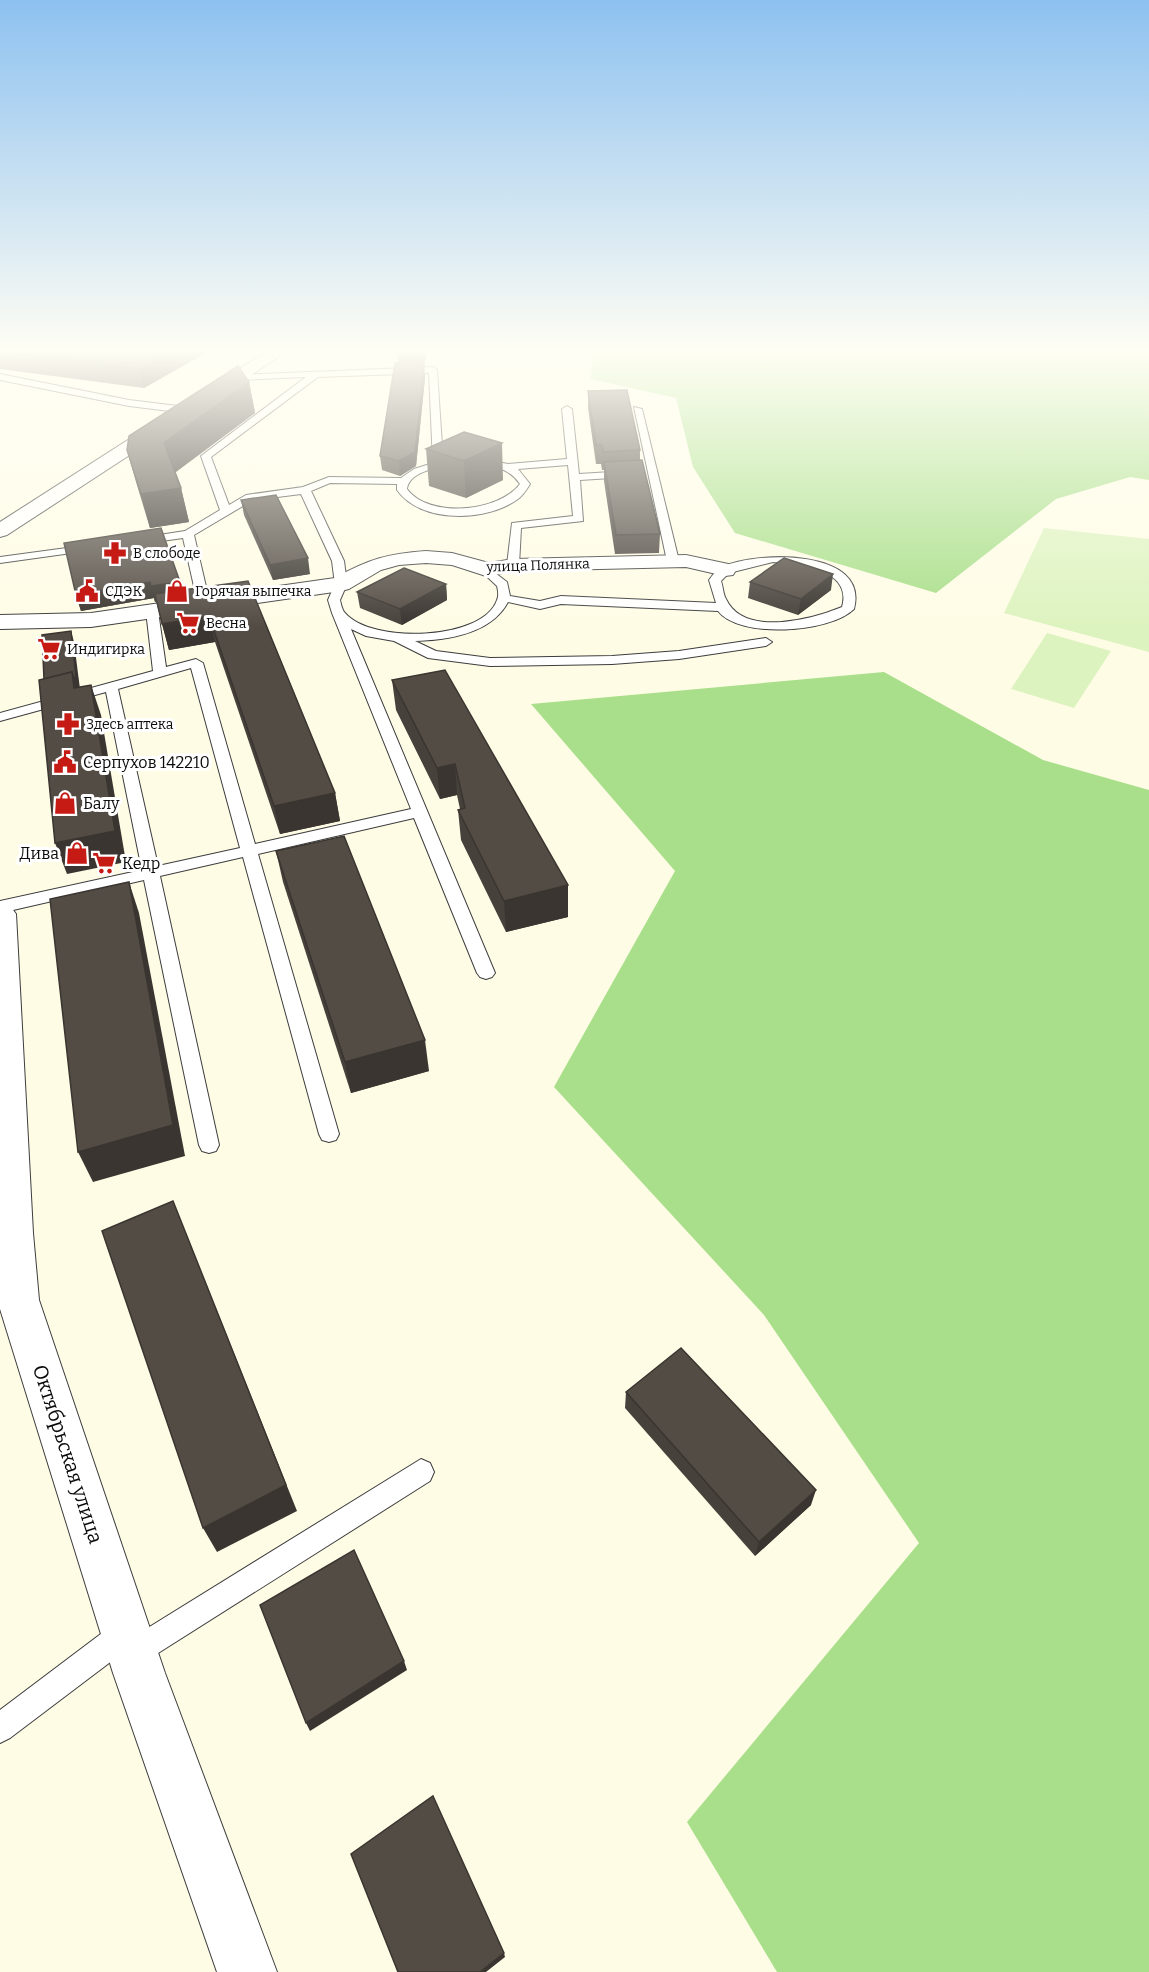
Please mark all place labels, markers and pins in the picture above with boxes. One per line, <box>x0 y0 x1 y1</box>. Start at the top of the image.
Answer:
pharmacy icon: В слободе <box>102 540 128 566</box>
place label: В слободе <box>133 545 200 562</box>
public building icon: СДЭК <box>74 578 100 604</box>
shop icon: Горячая выпечка <box>164 578 190 604</box>
place label: СДЭК <box>105 583 142 600</box>
place label: Горячая выпечка <box>195 583 312 600</box>
supermarket icon: Весна <box>175 610 201 636</box>
place label: Весна <box>206 615 247 632</box>
supermarket icon: Индигирка <box>36 636 62 662</box>
place label: Индигирка <box>67 641 145 658</box>
pharmacy icon: Здесь аптека <box>55 711 81 737</box>
place label: Здесь аптека <box>86 716 174 733</box>
public building icon: Серпухов 142210 <box>52 749 78 775</box>
place label: Серпухов 142210 <box>83 753 210 772</box>
shop icon: Балу <box>52 790 78 816</box>
place label: Балу <box>83 794 120 813</box>
shop icon: Дива <box>64 840 90 866</box>
place label: Дива <box>20 844 59 863</box>
supermarket icon: Кедр <box>91 850 117 876</box>
place label: Кедр <box>122 854 160 873</box>

